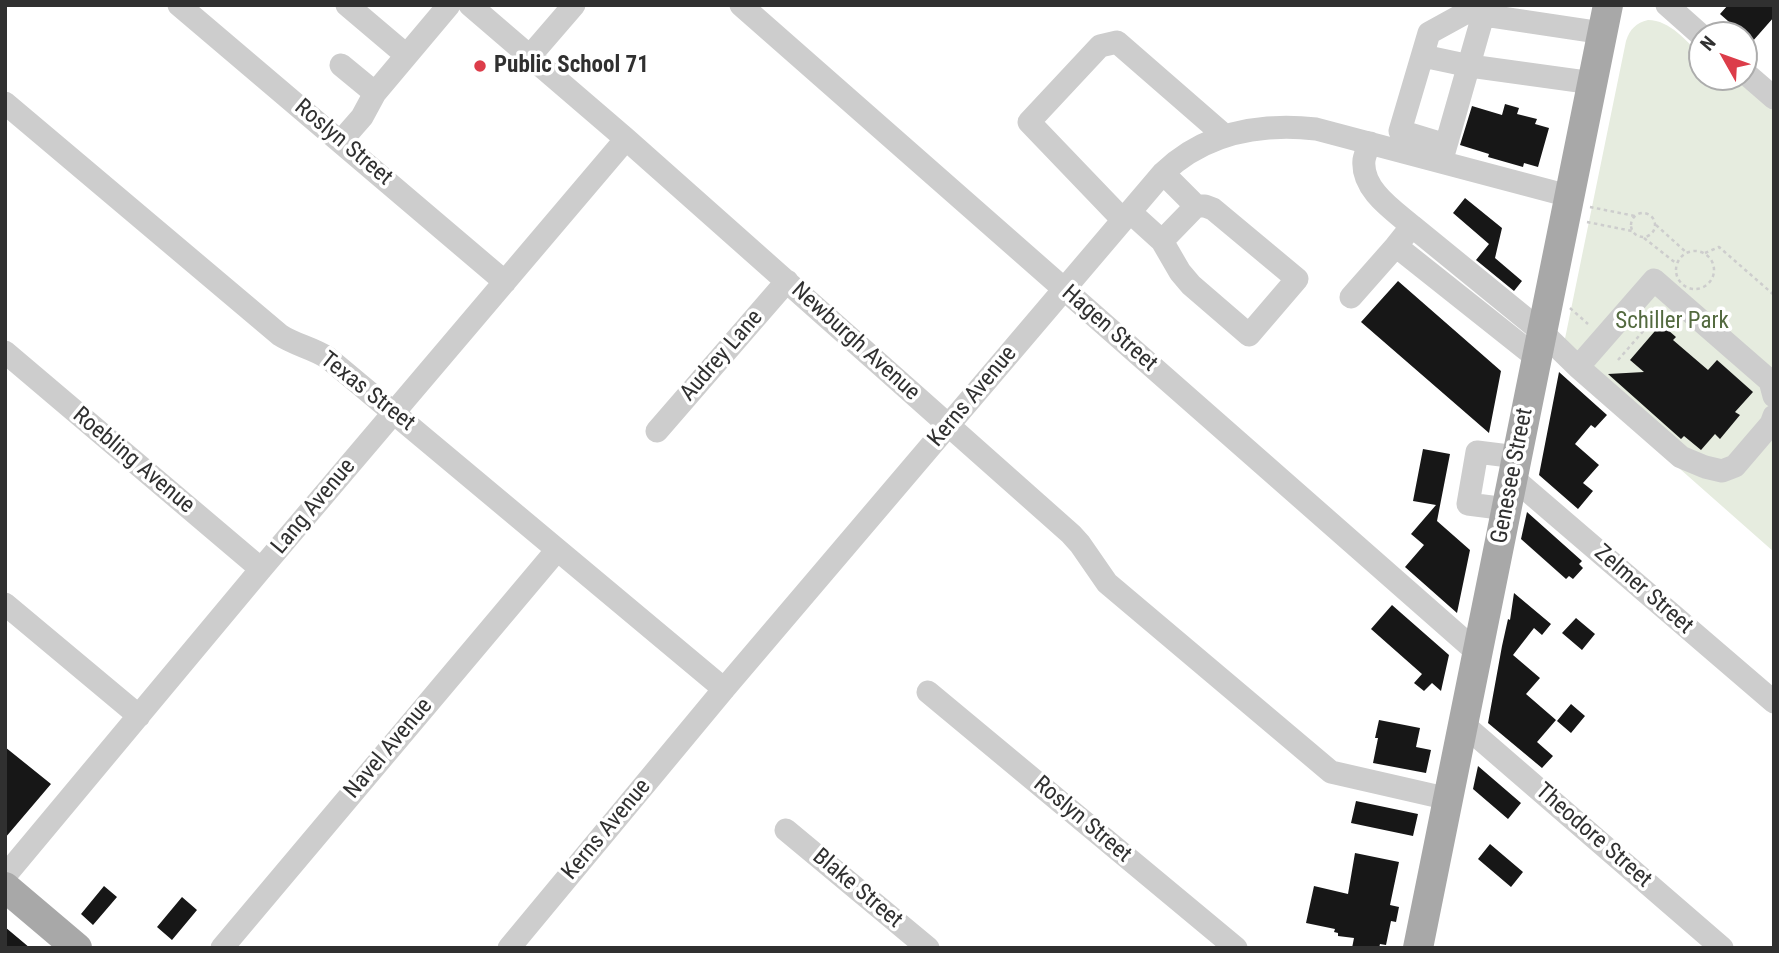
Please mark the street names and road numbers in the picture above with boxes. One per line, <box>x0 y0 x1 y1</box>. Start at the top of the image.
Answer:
street label: Roslyn Street <box>288 94 398 192</box>
street label: Newburgh Avenue <box>785 277 925 407</box>
street label: Hagen Street <box>1056 280 1162 378</box>
street label: Audrey Lane <box>675 305 769 407</box>
street label: Kerns Avenue <box>923 341 1023 453</box>
street label: Texas Street <box>314 347 420 437</box>
street label: Roebling Avenue <box>67 402 199 520</box>
street label: Genesee Street <box>1486 406 1540 546</box>
street label: Lang Avenue <box>266 454 362 560</box>
street label: Zelmer Street <box>1588 540 1698 640</box>
street label: Navel Avenue <box>339 693 439 805</box>
street label: Roslyn Street <box>1027 771 1137 869</box>
street label: Kerns Avenue <box>557 774 657 886</box>
street label: Theodore Street <box>1529 778 1657 894</box>
street label: Blake Street <box>806 843 908 935</box>

